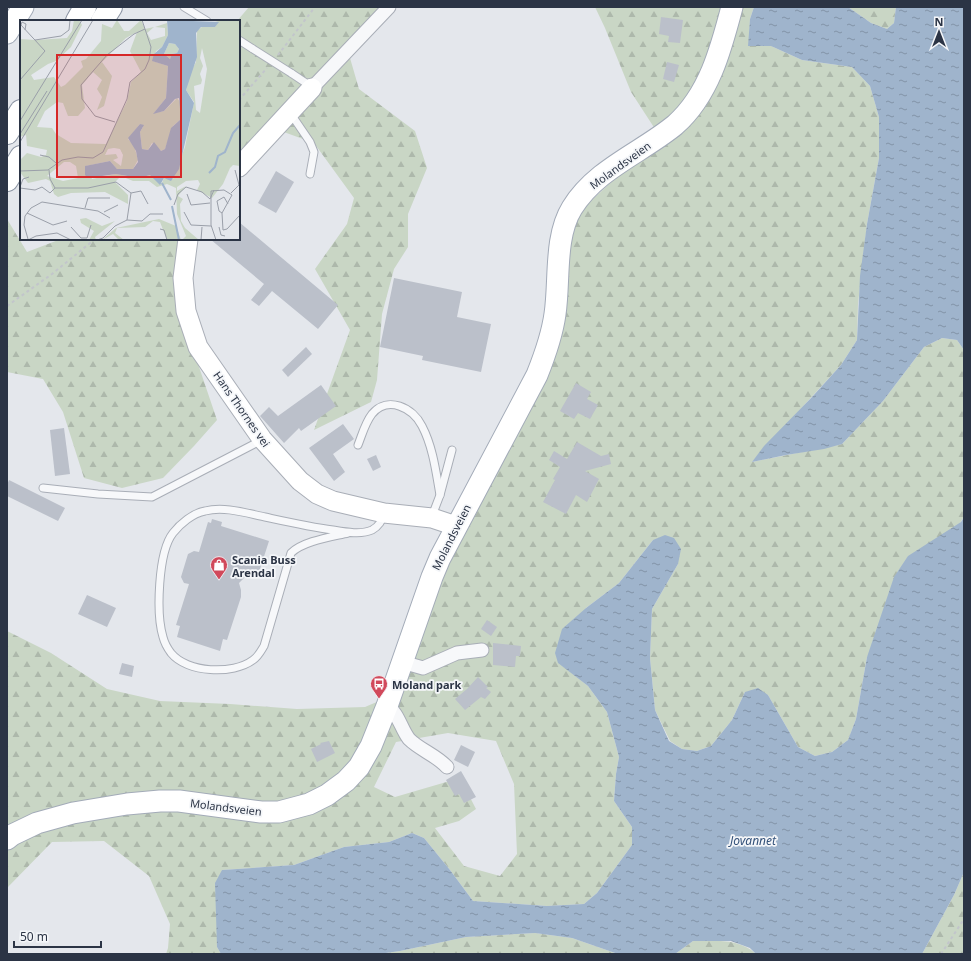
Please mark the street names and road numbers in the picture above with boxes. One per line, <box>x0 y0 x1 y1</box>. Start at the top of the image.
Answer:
street label: Molandsveien <box>586 138 654 192</box>
street label: Hans Thornes vei <box>210 368 274 450</box>
street label: Molandsveien <box>428 501 474 573</box>
street label: Molandsveien <box>189 795 263 819</box>

